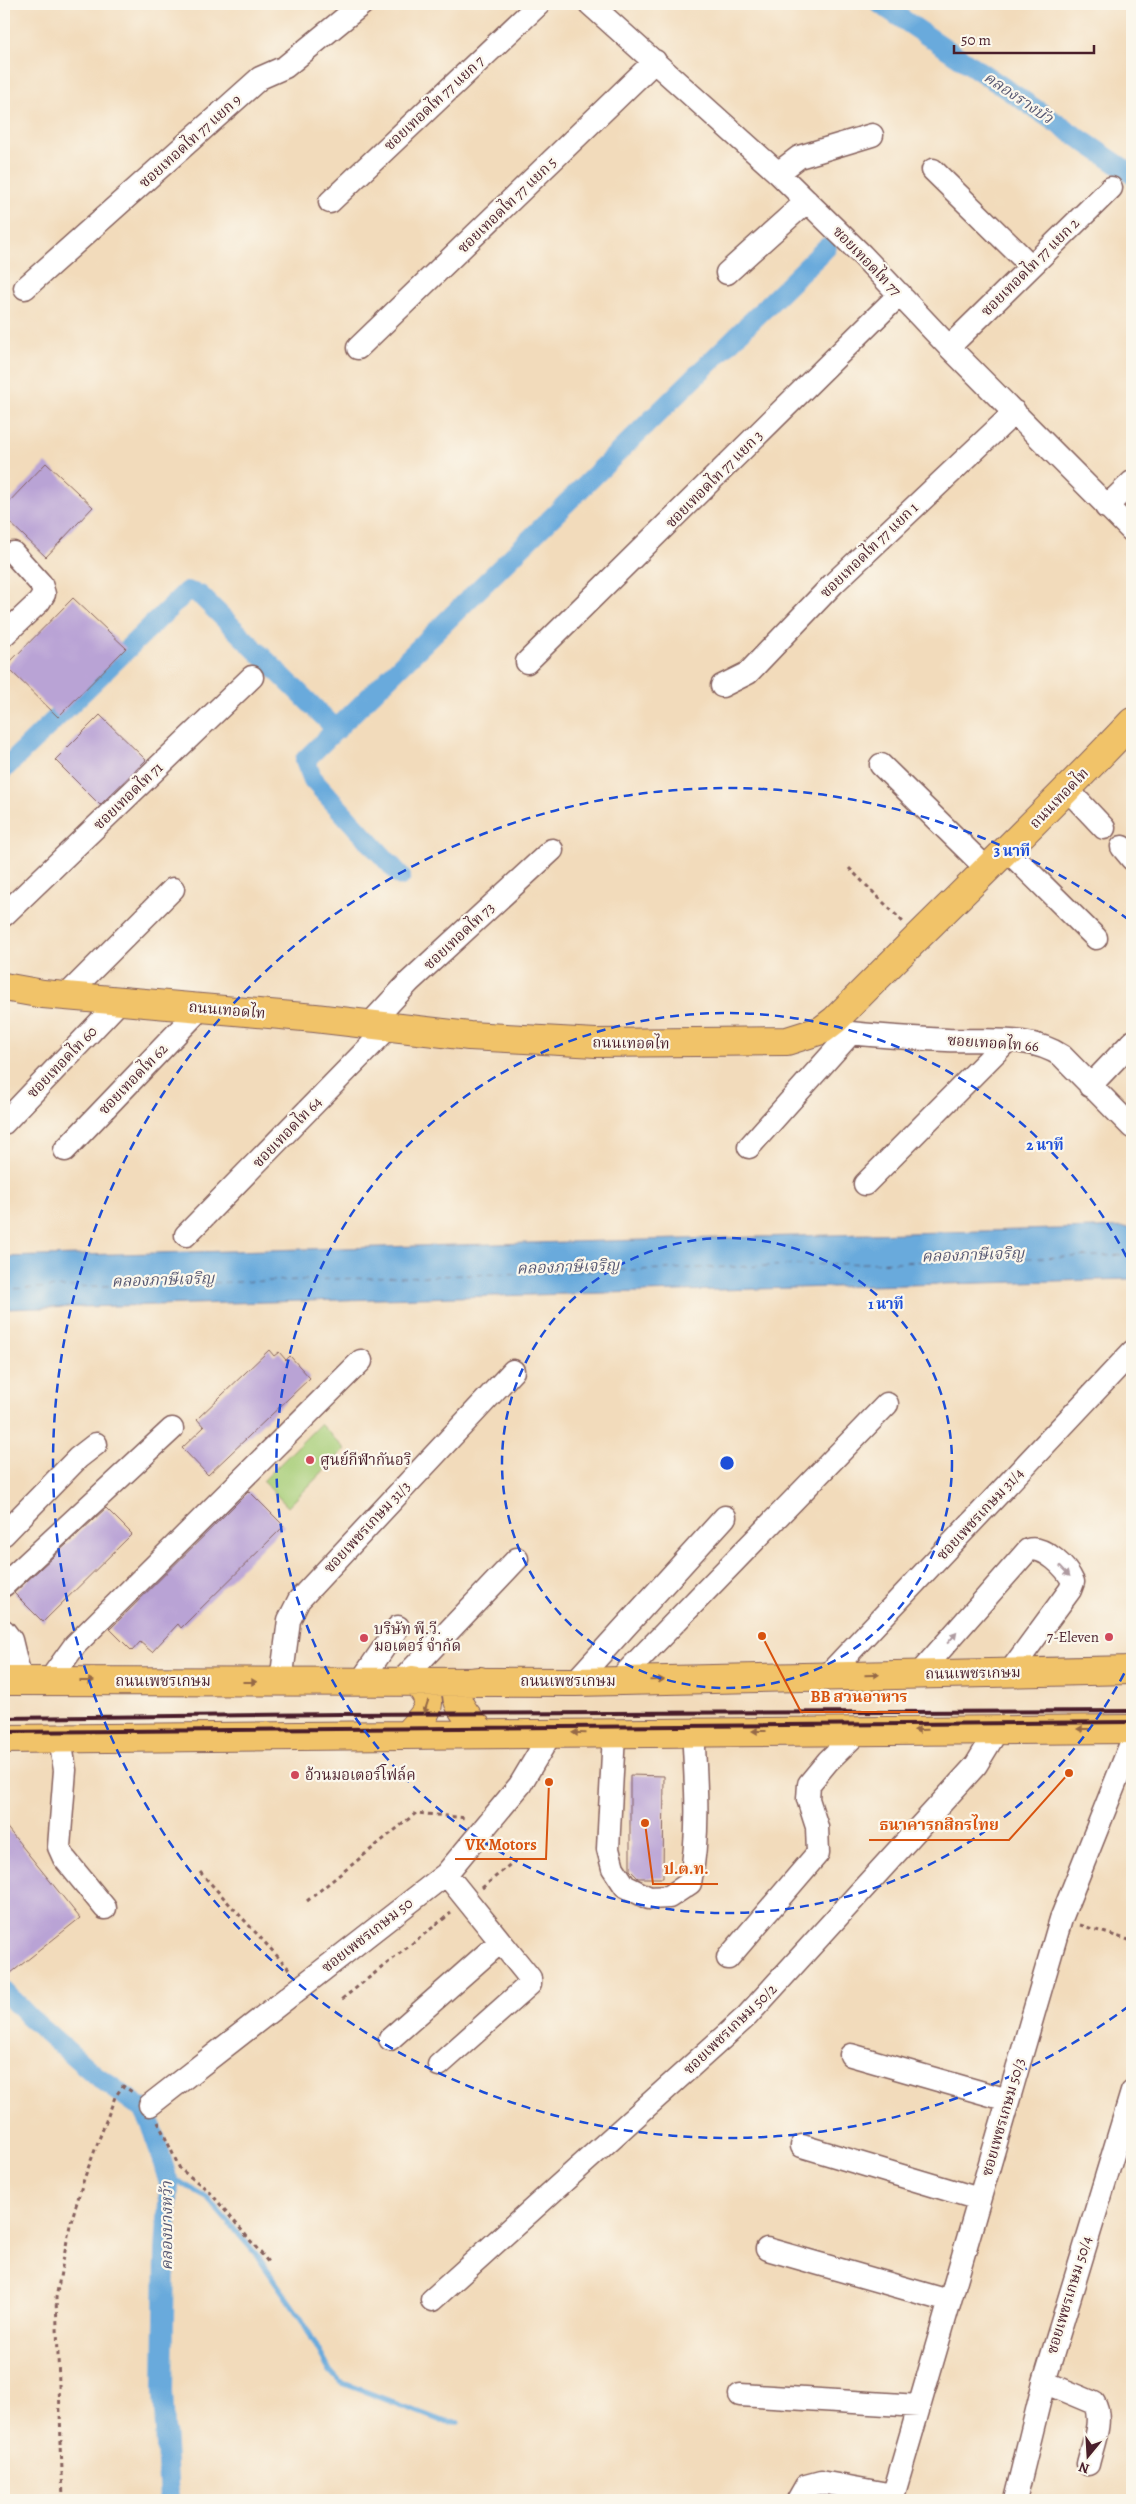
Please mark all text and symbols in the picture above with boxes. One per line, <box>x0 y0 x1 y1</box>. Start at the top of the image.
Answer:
scale bar <box>954 22 1094 54</box>
text: 50 m <box>961 30 991 50</box>
street label: ซอยเทอดไท 77 แยก 7 <box>379 50 489 155</box>
water label: คลองรางบัว <box>979 67 1058 129</box>
street label: ซอยเทอดไท 77 แยก 9 <box>134 89 246 192</box>
street label: ซอยเทอดไท 77 แยก 5 <box>452 152 561 258</box>
street label: ซอยเทอดไท 77 แยก 2 <box>976 213 1084 321</box>
street label: ซอยเทอดไท 77 <box>828 221 907 301</box>
street label: ซอยเทอดไท 77 แยก 3 <box>660 425 767 532</box>
street label: ซอยเทอดไท 77 แยก 1 <box>815 497 922 602</box>
street label: ซอยเทอดไท 71 <box>88 757 167 834</box>
street label: ถนนเทอดไท <box>1024 763 1093 833</box>
text: 3 นาที <box>994 841 1030 861</box>
street label: ซอยเทอดไท 73 <box>418 897 499 974</box>
street label: ถนนเทอดไท <box>188 996 266 1023</box>
street label: ซอยเทอดไท 60 <box>22 1021 101 1102</box>
street label: ซอยเทอดไท 66 <box>947 1029 1040 1056</box>
street label: ถนนเทอดไท <box>592 1031 670 1054</box>
street label: ซอยเทอดไท 62 <box>93 1038 172 1119</box>
street label: ซอยเทอดไท 64 <box>247 1091 326 1172</box>
text: 2 นาที <box>1026 1135 1064 1155</box>
water label: คลองภาษีเจริญ <box>921 1242 1026 1268</box>
water label: คลองภาษีเจริญ <box>516 1254 621 1280</box>
water label: คลองภาษีเจริญ <box>111 1267 216 1293</box>
text: 1 นาที <box>868 1294 904 1314</box>
place label: ศูนย์กีฬากันอริ <box>320 1450 411 1470</box>
marker: ศูนย์กีฬากันอริ <box>304 1454 316 1466</box>
centre of rings <box>718 1454 736 1472</box>
street label: ซอยเพชรเกษม 31/4 <box>932 1463 1028 1564</box>
street label: ซอยเพชรเกษม 31/3 <box>319 1477 415 1577</box>
one-way arrow <box>1059 1565 1071 1577</box>
place label: บริษัท พี.วี. มอเตอร์ จำกัด <box>374 1619 461 1656</box>
place label: 7-Eleven <box>1047 1627 1099 1647</box>
one-way arrow <box>946 1631 957 1644</box>
marker: 7-Eleven <box>1103 1631 1115 1643</box>
marker: บริษัท พี.วี. มอเตอร์ จำกัด <box>358 1632 370 1644</box>
street label: ถนนเพชรเกษม <box>925 1662 1021 1684</box>
street label: ถนนเพชรเกษม <box>115 1671 211 1691</box>
street label: ถนนเพชรเกษม <box>520 1671 616 1691</box>
one-way arrow <box>865 1671 881 1679</box>
one-way arrow <box>650 1675 666 1683</box>
one-way arrow <box>80 1677 96 1685</box>
one-way arrow <box>242 1678 258 1686</box>
callout: BB สวนอาหาร <box>801 1681 918 1712</box>
text: BB สวนอาหาร <box>810 1686 908 1708</box>
one-way arrow <box>422 1700 430 1715</box>
one-way arrow <box>1075 1725 1091 1733</box>
one-way arrow <box>913 1726 929 1734</box>
one-way arrow <box>750 1727 766 1735</box>
one-way arrow <box>570 1729 586 1737</box>
place label: อ้วนมอเตอร์โฟล์ค <box>305 1764 416 1785</box>
marker: อ้วนมอเตอร์โฟล์ค <box>289 1769 301 1781</box>
callout: ธนาคารกสิกรไทย <box>869 1809 1009 1840</box>
text: ธนาคารกสิกรไทย <box>879 1814 999 1836</box>
callout: VK Motors <box>455 1828 546 1859</box>
text: VK Motors <box>464 1834 537 1856</box>
callout: ป.ต.ท. <box>653 1853 718 1884</box>
text: ป.ต.ท. <box>663 1858 709 1880</box>
street label: ซอยเพชรเกษม 50 <box>317 1893 417 1977</box>
street label: ซอยเพชรเกษม 50/2 <box>679 1979 781 2079</box>
street label: ซอยเพชรเกษม 50/3 <box>977 2056 1029 2178</box>
water label: คลองบางหว้า <box>156 2180 178 2271</box>
street label: ซอยเพชรเกษม 50/4 <box>1042 2233 1097 2356</box>
north arrow <box>1064 2432 1114 2482</box>
text: N <box>1076 2457 1092 2478</box>

